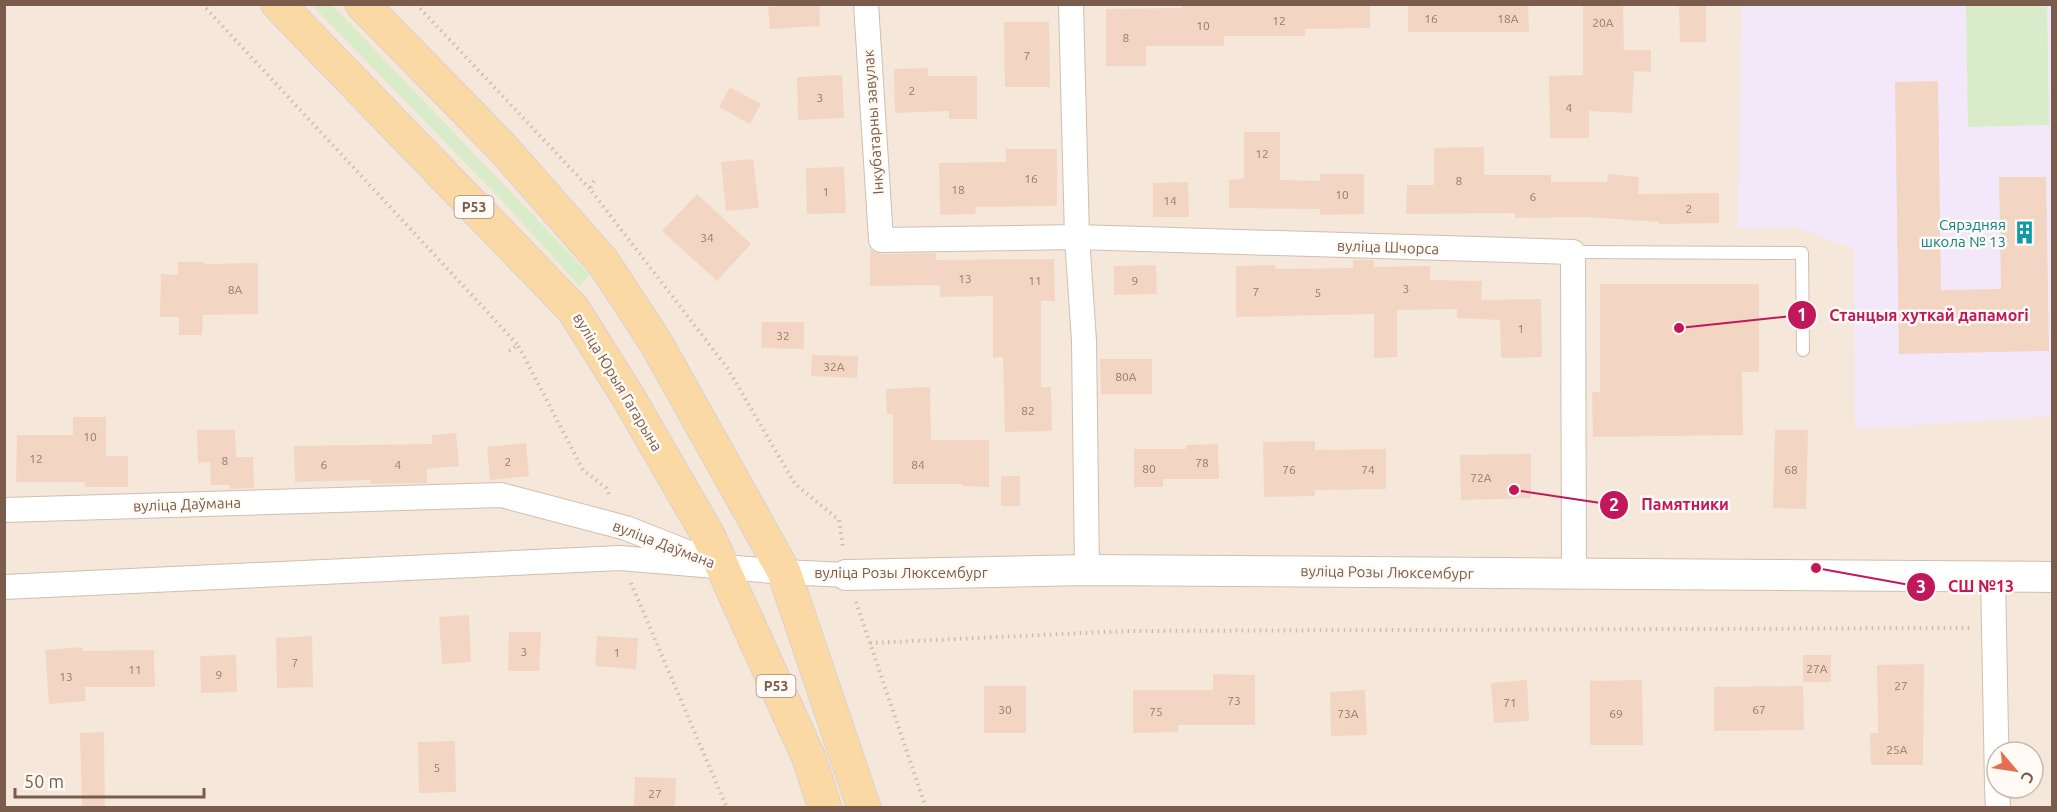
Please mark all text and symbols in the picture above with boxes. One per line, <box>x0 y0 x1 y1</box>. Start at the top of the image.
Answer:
house number: 16 <box>1424 12 1438 25</box>
house number: 18А <box>1497 12 1519 25</box>
house number: 12 <box>1272 14 1286 27</box>
house number: 20А <box>1592 16 1614 29</box>
house number: 10 <box>1196 19 1210 32</box>
house number: 8 <box>1123 31 1130 44</box>
street label: Інкубатарны завулак <box>859 49 887 195</box>
house number: 7 <box>1024 49 1030 62</box>
house number: 2 <box>909 84 915 97</box>
house number: 3 <box>817 91 823 104</box>
house number: 4 <box>1566 101 1573 114</box>
house number: 12 <box>1255 147 1269 160</box>
house number: 16 <box>1024 172 1038 185</box>
house number: 8 <box>1456 174 1463 187</box>
house number: 18 <box>951 183 965 196</box>
house number: 1 <box>823 185 829 198</box>
house number: 10 <box>1335 188 1349 201</box>
house number: 6 <box>1530 190 1537 203</box>
house number: 14 <box>1163 194 1177 207</box>
road number: Р53 <box>454 196 494 218</box>
house number: 2 <box>1686 202 1692 215</box>
place label: Сярэдняя школа № 13 <box>1921 216 2006 250</box>
building icon: Сярэдняя школа № 13 <box>2011 220 2037 246</box>
house number: 34 <box>700 231 714 244</box>
street label: вуліца Шчорса <box>1337 237 1439 257</box>
house number: 13 <box>958 272 972 285</box>
house number: 11 <box>1028 274 1042 287</box>
house number: 9 <box>1132 274 1138 287</box>
house number: 3 <box>1403 282 1409 295</box>
house number: 8А <box>228 283 242 296</box>
house number: 7 <box>1253 285 1259 298</box>
house number: 5 <box>1315 286 1321 299</box>
callout: Станцыя хуткай дапамогі <box>1787 298 2041 332</box>
text: 1 <box>1797 304 1807 324</box>
text: Станцыя хуткай дапамогі <box>1829 306 2029 324</box>
street label: вуліца Юрыя Гагарына <box>570 310 666 454</box>
house number: 1 <box>1518 322 1524 335</box>
house number: 32 <box>776 329 790 342</box>
house number: 32А <box>823 360 845 373</box>
house number: 80А <box>1115 370 1137 383</box>
house number: 82 <box>1021 404 1035 417</box>
house number: 10 <box>83 430 97 443</box>
house number: 12 <box>29 452 43 465</box>
house number: 8 <box>222 454 229 467</box>
house number: 2 <box>505 455 511 468</box>
house number: 78 <box>1195 456 1209 469</box>
house number: 6 <box>321 458 328 471</box>
house number: 4 <box>395 458 402 471</box>
house number: 84 <box>911 458 925 471</box>
house number: 80 <box>1142 462 1156 475</box>
house number: 76 <box>1282 463 1296 476</box>
house number: 74 <box>1361 463 1375 476</box>
house number: 68 <box>1784 463 1798 476</box>
house number: 72А <box>1470 471 1492 484</box>
callout: Памятники <box>1599 488 1740 522</box>
street label: вуліца Даўмана <box>133 494 241 514</box>
text: 2 <box>1609 494 1619 514</box>
text: Памятники <box>1641 495 1729 513</box>
street label: вуліца Даўмана <box>611 517 717 571</box>
street label: вуліца Розы Люксембург <box>1300 562 1474 582</box>
street label: вуліца Розы Люксембург <box>814 564 988 581</box>
callout: СШ №13 <box>1906 570 2026 604</box>
text: 3 <box>1916 576 1926 596</box>
text: СШ №13 <box>1948 577 2014 595</box>
house number: 3 <box>521 645 527 658</box>
house number: 1 <box>614 646 620 659</box>
house number: 7 <box>292 656 298 669</box>
house number: 27А <box>1806 662 1828 675</box>
house number: 11 <box>128 663 142 676</box>
house number: 9 <box>216 668 222 681</box>
house number: 13 <box>59 670 73 683</box>
road number: Р53 <box>756 675 796 697</box>
house number: 27 <box>1894 679 1908 692</box>
house number: 73 <box>1227 694 1241 707</box>
house number: 71 <box>1503 696 1517 709</box>
house number: 30 <box>998 703 1012 716</box>
house number: 67 <box>1752 703 1766 716</box>
house number: 75 <box>1149 705 1163 718</box>
house number: 73А <box>1337 707 1359 720</box>
house number: 69 <box>1609 707 1623 720</box>
north arrow <box>1985 740 2045 800</box>
house number: 25А <box>1886 743 1908 756</box>
scale bar <box>15 761 204 799</box>
house number: 5 <box>434 761 440 774</box>
text: С <box>2018 768 2038 786</box>
text: 50 m <box>24 771 64 791</box>
house number: 27 <box>648 787 662 800</box>

